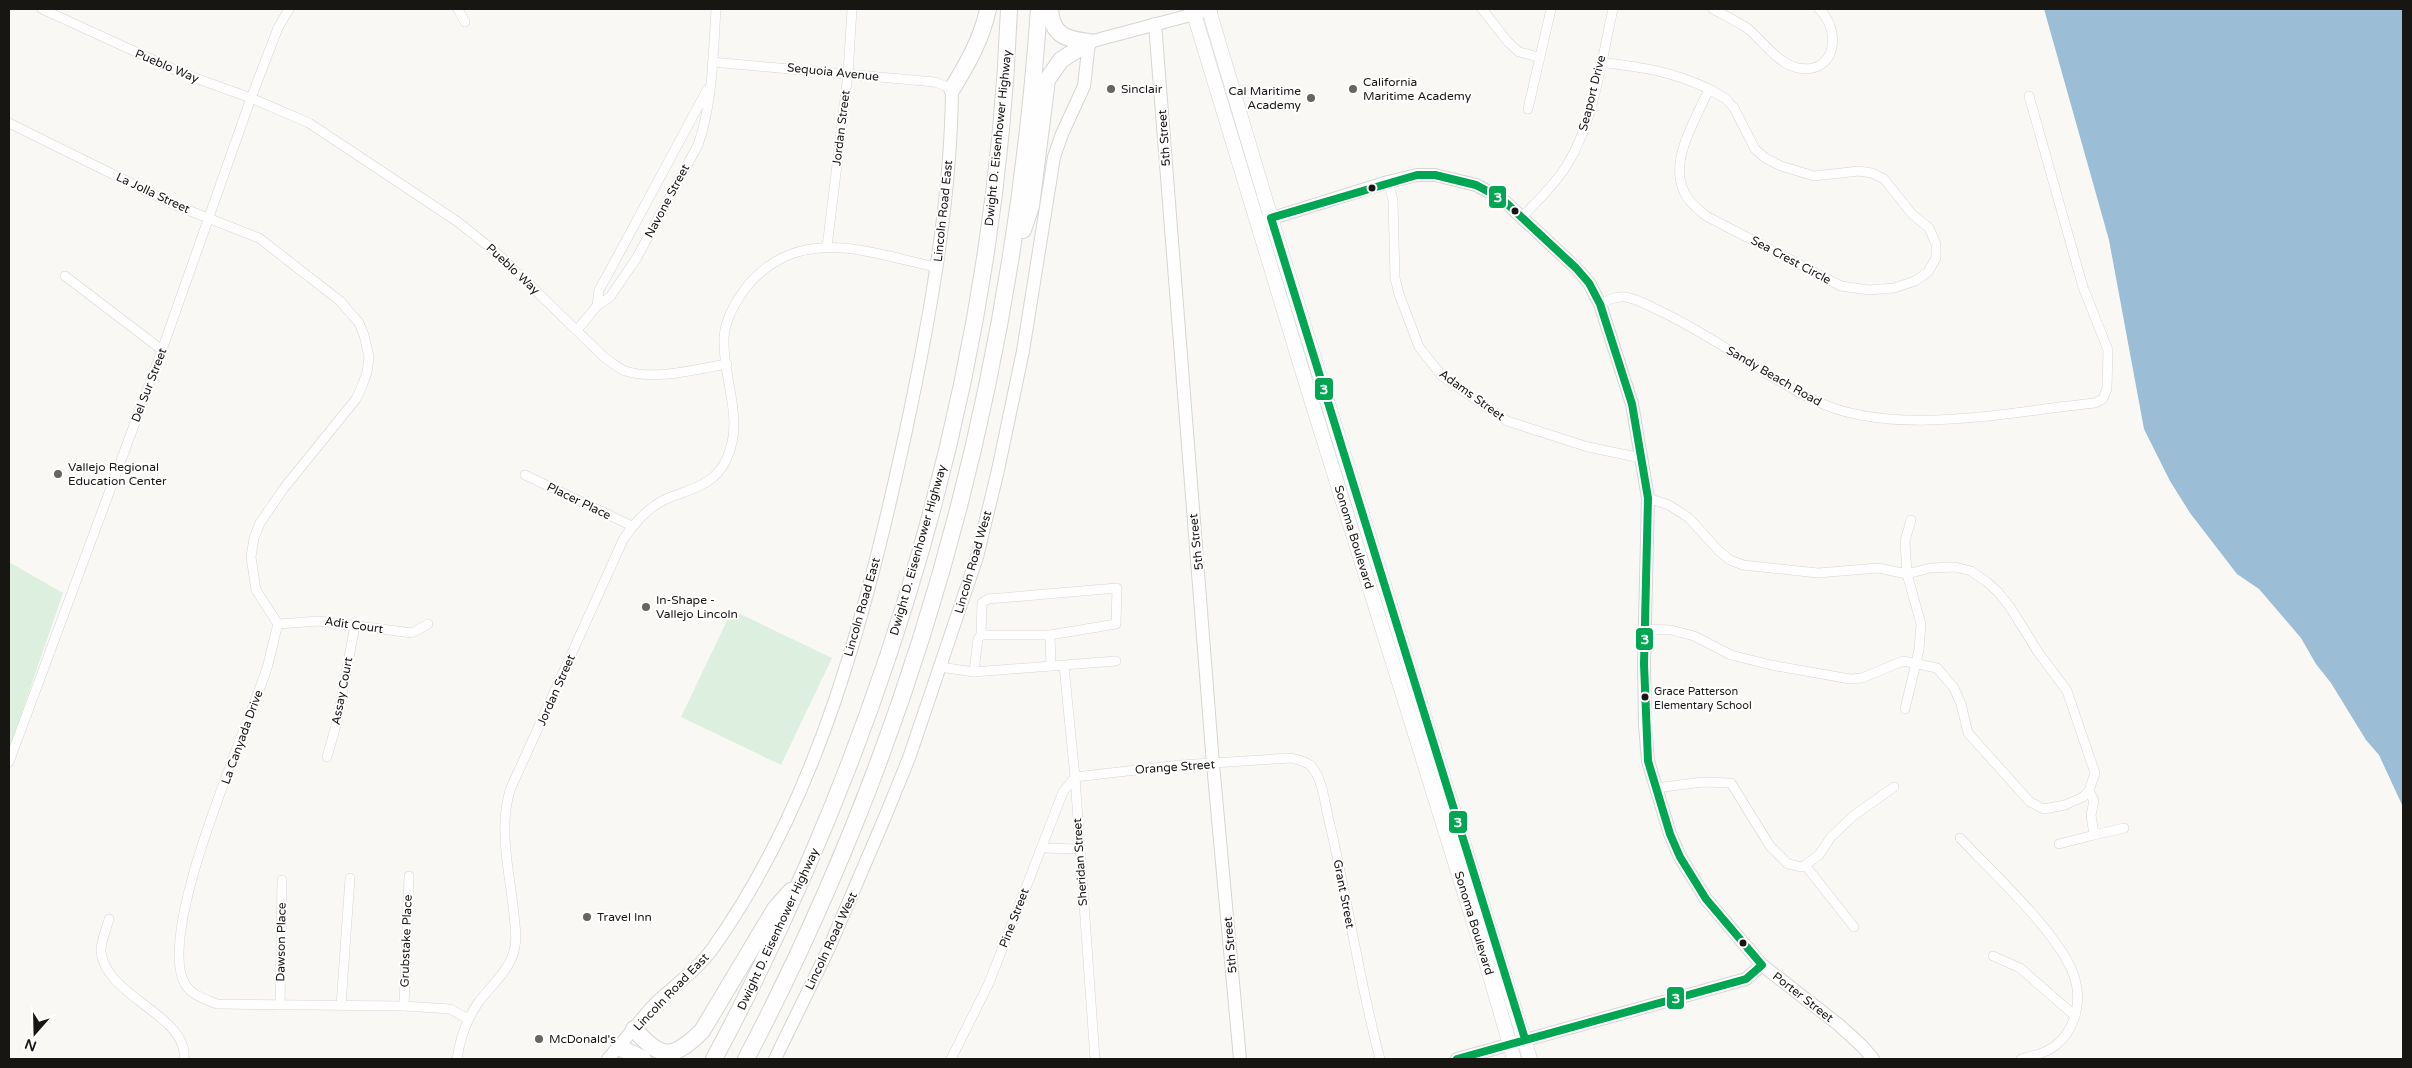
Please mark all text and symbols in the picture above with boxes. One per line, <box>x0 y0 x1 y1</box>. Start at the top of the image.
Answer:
street label: Pueblo Way <box>133 46 201 86</box>
street label: Dwight D. Eisenhower Highway <box>982 49 1014 227</box>
street label: Seaport Drive <box>1576 53 1608 132</box>
street label: Sequoia Avenue <box>786 60 880 84</box>
place label: California Maritime Academy <box>1363 75 1472 103</box>
place label: Sinclair <box>1121 82 1163 96</box>
marker: Sinclair <box>1105 83 1117 95</box>
marker: California Maritime Academy <box>1347 83 1359 95</box>
place label: Cal Maritime Academy <box>1229 84 1302 112</box>
street label: Jordan Street <box>829 89 853 167</box>
marker: Cal Maritime Academy <box>1305 92 1317 104</box>
street label: 5th Street <box>1155 109 1173 167</box>
street label: Lincoln Road East <box>931 159 955 263</box>
street label: Navone Street <box>642 161 692 240</box>
street label: La Jolla Street <box>114 170 192 216</box>
unlabelled marker <box>1367 183 1377 193</box>
line badge: 3 <box>1488 185 1507 209</box>
text: 3 <box>1494 189 1503 206</box>
unlabelled marker <box>1510 206 1520 216</box>
street label: Sea Crest Circle <box>1748 233 1834 287</box>
street label: Pueblo Way <box>483 241 543 298</box>
street label: Sandy Beach Road <box>1724 343 1824 409</box>
street label: Del Sur Street <box>128 346 170 424</box>
street label: Adams Street <box>1437 367 1508 424</box>
line badge: 3 <box>1314 377 1334 401</box>
text: 3 <box>1320 381 1329 398</box>
place label: Vallejo Regional Education Center <box>68 460 167 488</box>
street label: Dwight D. Eisenhower Highway <box>887 462 949 637</box>
marker: Vallejo Regional Education Center <box>52 468 64 480</box>
street label: Placer Place <box>545 479 613 523</box>
street label: Sonoma Boulevard <box>1332 483 1376 591</box>
street label: Lincoln Road West <box>952 509 994 615</box>
street label: 5th Street <box>1186 513 1206 571</box>
street label: Lincoln Road East <box>841 556 883 658</box>
place label: In-Shape - Vallejo Lincoln <box>656 593 738 621</box>
marker: In-Shape - Vallejo Lincoln <box>640 601 652 613</box>
street label: Adit Court <box>324 614 385 636</box>
line badge: 3 <box>1635 627 1654 651</box>
text: 3 <box>1641 631 1650 648</box>
street label: Jordan Street <box>534 652 578 728</box>
street label: Assay Court <box>329 656 355 726</box>
place label: Grace Patterson Elementary School <box>1654 685 1752 712</box>
street label: La Canyada Drive <box>218 688 266 786</box>
marker: Grace Patterson Elementary School <box>1640 692 1650 702</box>
street label: Orange Street <box>1135 757 1216 777</box>
line badge: 3 <box>1448 810 1468 834</box>
text: 3 <box>1454 814 1463 831</box>
street label: Sheridan Street <box>1070 817 1090 906</box>
street label: Dwight D. Eisenhower Highway <box>734 845 822 1012</box>
street label: Grant Street <box>1330 859 1358 930</box>
street label: Sonoma Boulevard <box>1452 869 1496 977</box>
street label: Pine Street <box>996 886 1032 950</box>
street label: Lincoln Road West <box>802 890 860 992</box>
street label: Grubstake Place <box>397 894 415 988</box>
street label: Dawson Place <box>273 902 289 982</box>
place label: Travel Inn <box>597 910 652 924</box>
marker: Travel Inn <box>581 911 593 923</box>
street label: 5th Street <box>1221 916 1239 974</box>
unlabelled marker <box>1738 938 1748 948</box>
street label: Lincoln Road East <box>630 950 712 1034</box>
street label: Porter Street <box>1770 969 1836 1025</box>
line badge: 3 <box>1666 986 1685 1010</box>
text: 3 <box>1672 990 1681 1007</box>
north arrow <box>10 1008 60 1058</box>
place label: McDonald's <box>549 1032 616 1046</box>
marker: McDonald's <box>533 1033 545 1045</box>
text: N <box>23 1035 39 1055</box>

